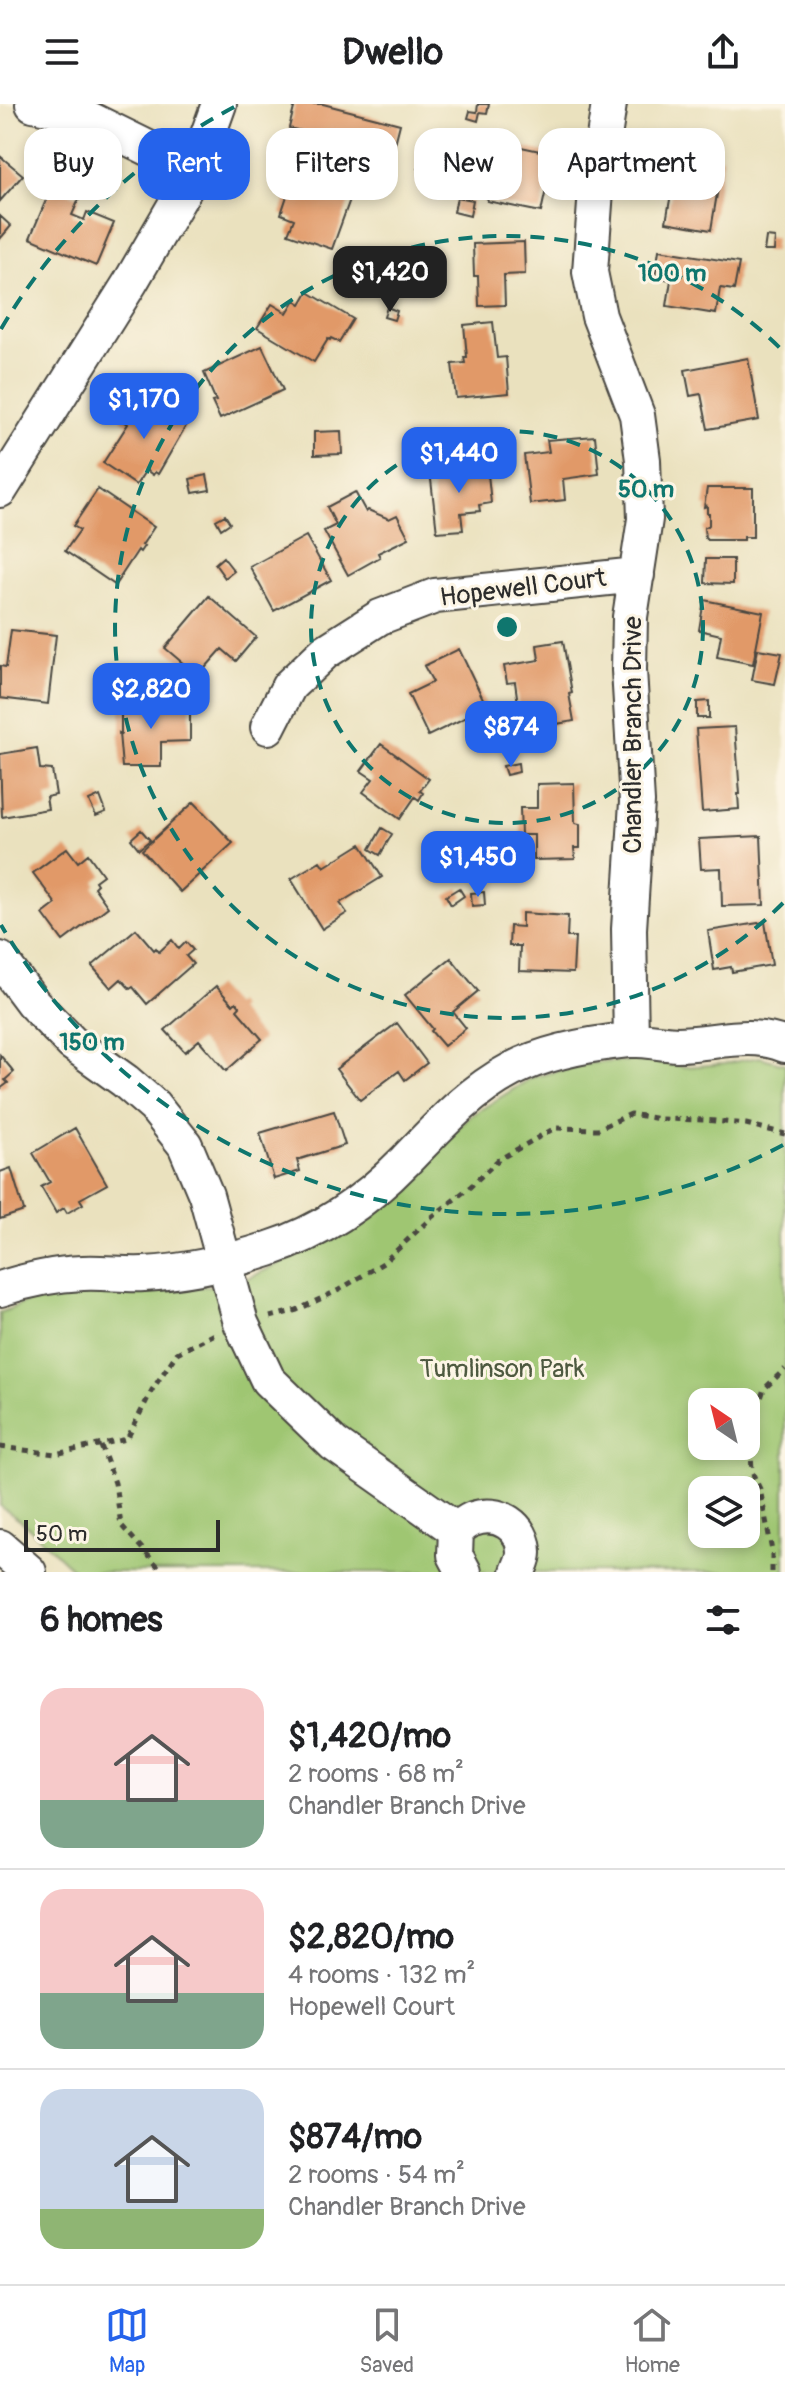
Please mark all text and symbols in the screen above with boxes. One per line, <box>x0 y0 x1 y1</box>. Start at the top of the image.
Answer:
icon: menu <box>40 30 84 74</box>
text: Dwello <box>342 30 443 75</box>
icon: share <box>701 30 745 74</box>
chip: Buy <box>24 128 122 200</box>
chip: Rent <box>138 128 250 200</box>
chip: Filters <box>266 128 398 200</box>
chip: New <box>414 128 522 200</box>
chip: Apartment <box>538 128 725 200</box>
pin: $1,420 <box>325 246 455 314</box>
text: $1,420 <box>351 256 429 288</box>
text: 100 m <box>638 259 706 288</box>
pin: $1,170 <box>79 373 209 441</box>
text: $1,170 <box>108 383 180 415</box>
pin: $1,440 <box>394 427 524 495</box>
text: $1,440 <box>420 437 498 469</box>
text: 50 m <box>618 475 674 504</box>
street label: Hopewell Court <box>438 562 608 614</box>
centre of rings <box>493 613 521 641</box>
street label: Chandler Branch Drive <box>617 616 649 854</box>
pin: $2,820 <box>86 663 216 731</box>
text: $2,820 <box>111 673 191 705</box>
pin: $874 <box>464 701 558 769</box>
text: $874 <box>483 711 539 743</box>
pin: $1,450 <box>413 831 543 899</box>
text: $1,450 <box>439 841 517 873</box>
text: 150 m <box>59 1028 125 1057</box>
park label: Tumlinson Park <box>420 1353 585 1385</box>
north arrow <box>688 1388 760 1460</box>
map controls <box>688 1388 760 1548</box>
button: layers <box>688 1476 760 1548</box>
scale bar <box>24 1516 220 1552</box>
text: 50 m <box>36 1520 87 1548</box>
icon: filters <box>701 1598 745 1642</box>
text: 6 homes <box>40 1599 163 1642</box>
text: $1,420/mo <box>288 1715 451 1758</box>
icon: home <box>104 1720 200 1816</box>
text: 2 rooms · 68 m² <box>288 1758 464 1790</box>
text: Chandler Branch Drive <box>288 1790 526 1822</box>
text: $2,820/mo <box>288 1916 454 1959</box>
icon: home <box>104 1921 200 2017</box>
text: 4 rooms · 132 m² <box>288 1959 476 1991</box>
text: Hopewell Court <box>288 1991 455 2023</box>
text: $874/mo <box>288 2116 422 2159</box>
icon: home <box>104 2121 200 2217</box>
text: 2 rooms · 54 m² <box>288 2159 465 2191</box>
text: Chandler Branch Drive <box>288 2191 526 2223</box>
tab: Map <box>105 2303 149 2379</box>
tab: Saved <box>359 2303 414 2379</box>
tab: Home <box>624 2303 680 2379</box>

